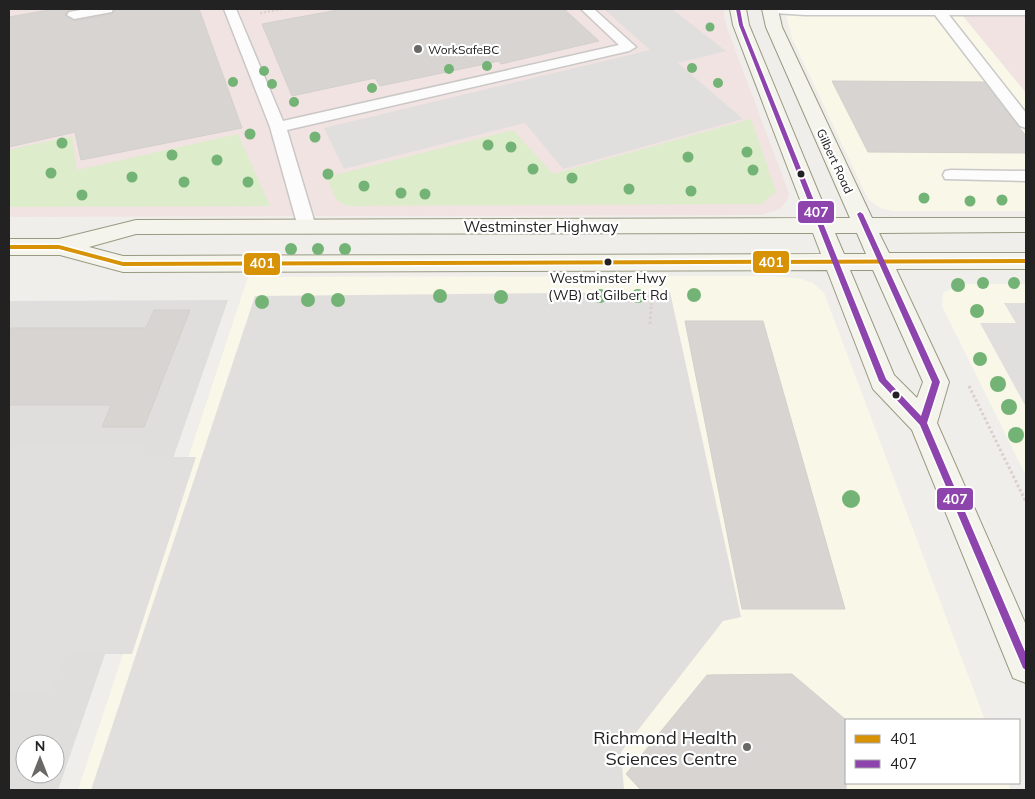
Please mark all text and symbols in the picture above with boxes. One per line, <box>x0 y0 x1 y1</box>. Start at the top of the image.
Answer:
place label: WorkSafeBC <box>428 42 500 57</box>
marker: WorkSafeBC <box>412 43 424 55</box>
street label: Gilbert Road <box>813 126 857 196</box>
unlabelled marker <box>796 169 806 179</box>
line badge: 407 <box>797 200 835 224</box>
text: 407 <box>803 203 829 221</box>
street label: Westminster Highway <box>464 217 618 236</box>
line badge: 401 <box>752 250 790 274</box>
line badge: 401 <box>243 252 281 276</box>
text: 401 <box>758 253 784 271</box>
text: 401 <box>249 254 275 272</box>
marker: Westminster Hwy (WB) at Gilbert Rd <box>603 257 613 267</box>
place label: Westminster Hwy (WB) at Gilbert Rd <box>548 269 668 304</box>
unlabelled marker <box>891 390 901 400</box>
line badge: 407 <box>936 487 974 511</box>
text: 407 <box>942 490 968 508</box>
legend <box>845 719 1020 784</box>
place label: Richmond Health Sciences Centre <box>593 726 737 770</box>
text: 401 <box>890 729 917 748</box>
north arrow <box>15 734 65 784</box>
text: N <box>35 737 45 755</box>
marker: Richmond Health Sciences Centre <box>741 741 753 753</box>
text: 407 <box>890 754 917 773</box>

